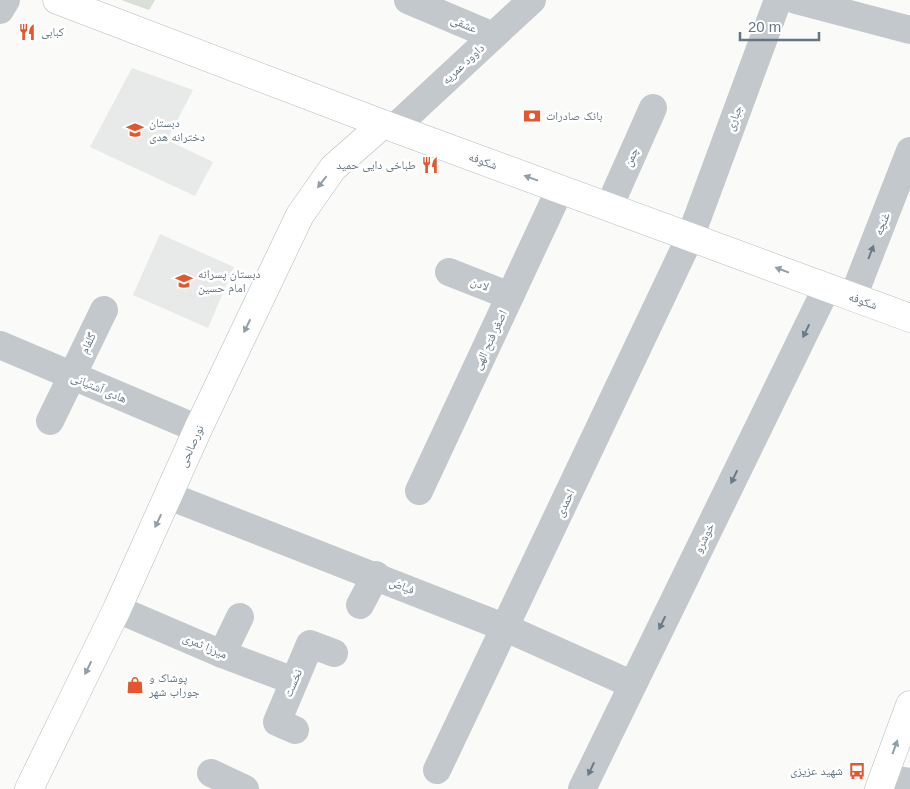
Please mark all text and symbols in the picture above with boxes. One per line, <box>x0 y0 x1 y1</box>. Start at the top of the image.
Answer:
scale bar <box>740 10 819 42</box>
street label: عشقی <box>449 12 479 36</box>
text: 20 m <box>748 18 781 35</box>
restaurant icon: کبابی <box>17 22 37 42</box>
place label: کبابی <box>41 25 64 39</box>
street label: داوود عمریه <box>439 41 487 87</box>
street label: جباری <box>723 103 746 133</box>
bank icon: بانک صادرات <box>522 106 542 126</box>
place label: بانک صادرات <box>546 109 602 123</box>
place label: دبستان دخترانه هدی <box>149 116 205 144</box>
school or university icon: دبستان دخترانه هدی <box>125 120 145 140</box>
street label: چمن <box>621 145 642 169</box>
street label: شکوفه <box>467 149 499 173</box>
restaurant icon: طباخی دایی حمید <box>420 155 440 175</box>
place label: طباخی دایی حمید <box>336 158 416 172</box>
one-way arrow <box>523 174 538 182</box>
one-way arrow <box>317 175 328 188</box>
street label: غنچه <box>871 211 893 237</box>
one-way arrow <box>867 244 875 259</box>
one-way arrow <box>775 266 790 273</box>
place label: دبستان پسرانه امام حسین <box>198 267 260 296</box>
school or university icon: دبستان پسرانه امام حسین <box>174 271 194 291</box>
street label: لادن <box>469 274 491 294</box>
street label: شکوفه <box>847 289 879 313</box>
street label: اصغر فتح الهی <box>470 308 510 372</box>
one-way arrow <box>243 318 252 333</box>
one-way arrow <box>802 324 810 338</box>
street label: گلفام <box>77 330 100 356</box>
street label: هادی آشتیانی <box>69 370 129 406</box>
street label: نورصالحی <box>175 423 207 469</box>
one-way arrow <box>730 470 738 484</box>
street label: احمدی <box>553 487 577 519</box>
one-way arrow <box>153 514 161 528</box>
street label: خوشرو <box>691 520 717 555</box>
street label: فیاض <box>387 575 416 597</box>
one-way arrow <box>658 615 666 630</box>
street label: میرزا ثمری <box>181 630 229 662</box>
one-way arrow <box>84 661 92 675</box>
street label: نخست <box>281 667 305 699</box>
place label: پوشاک و جوراب شهر <box>148 671 200 699</box>
shop icon: پوشاک و جوراب شهر <box>125 675 145 695</box>
one-way arrow <box>891 739 899 754</box>
bus stop icon: شهید عزیزی <box>847 761 867 781</box>
one-way arrow <box>587 762 595 776</box>
place label: شهید عزیزی <box>790 764 843 778</box>

